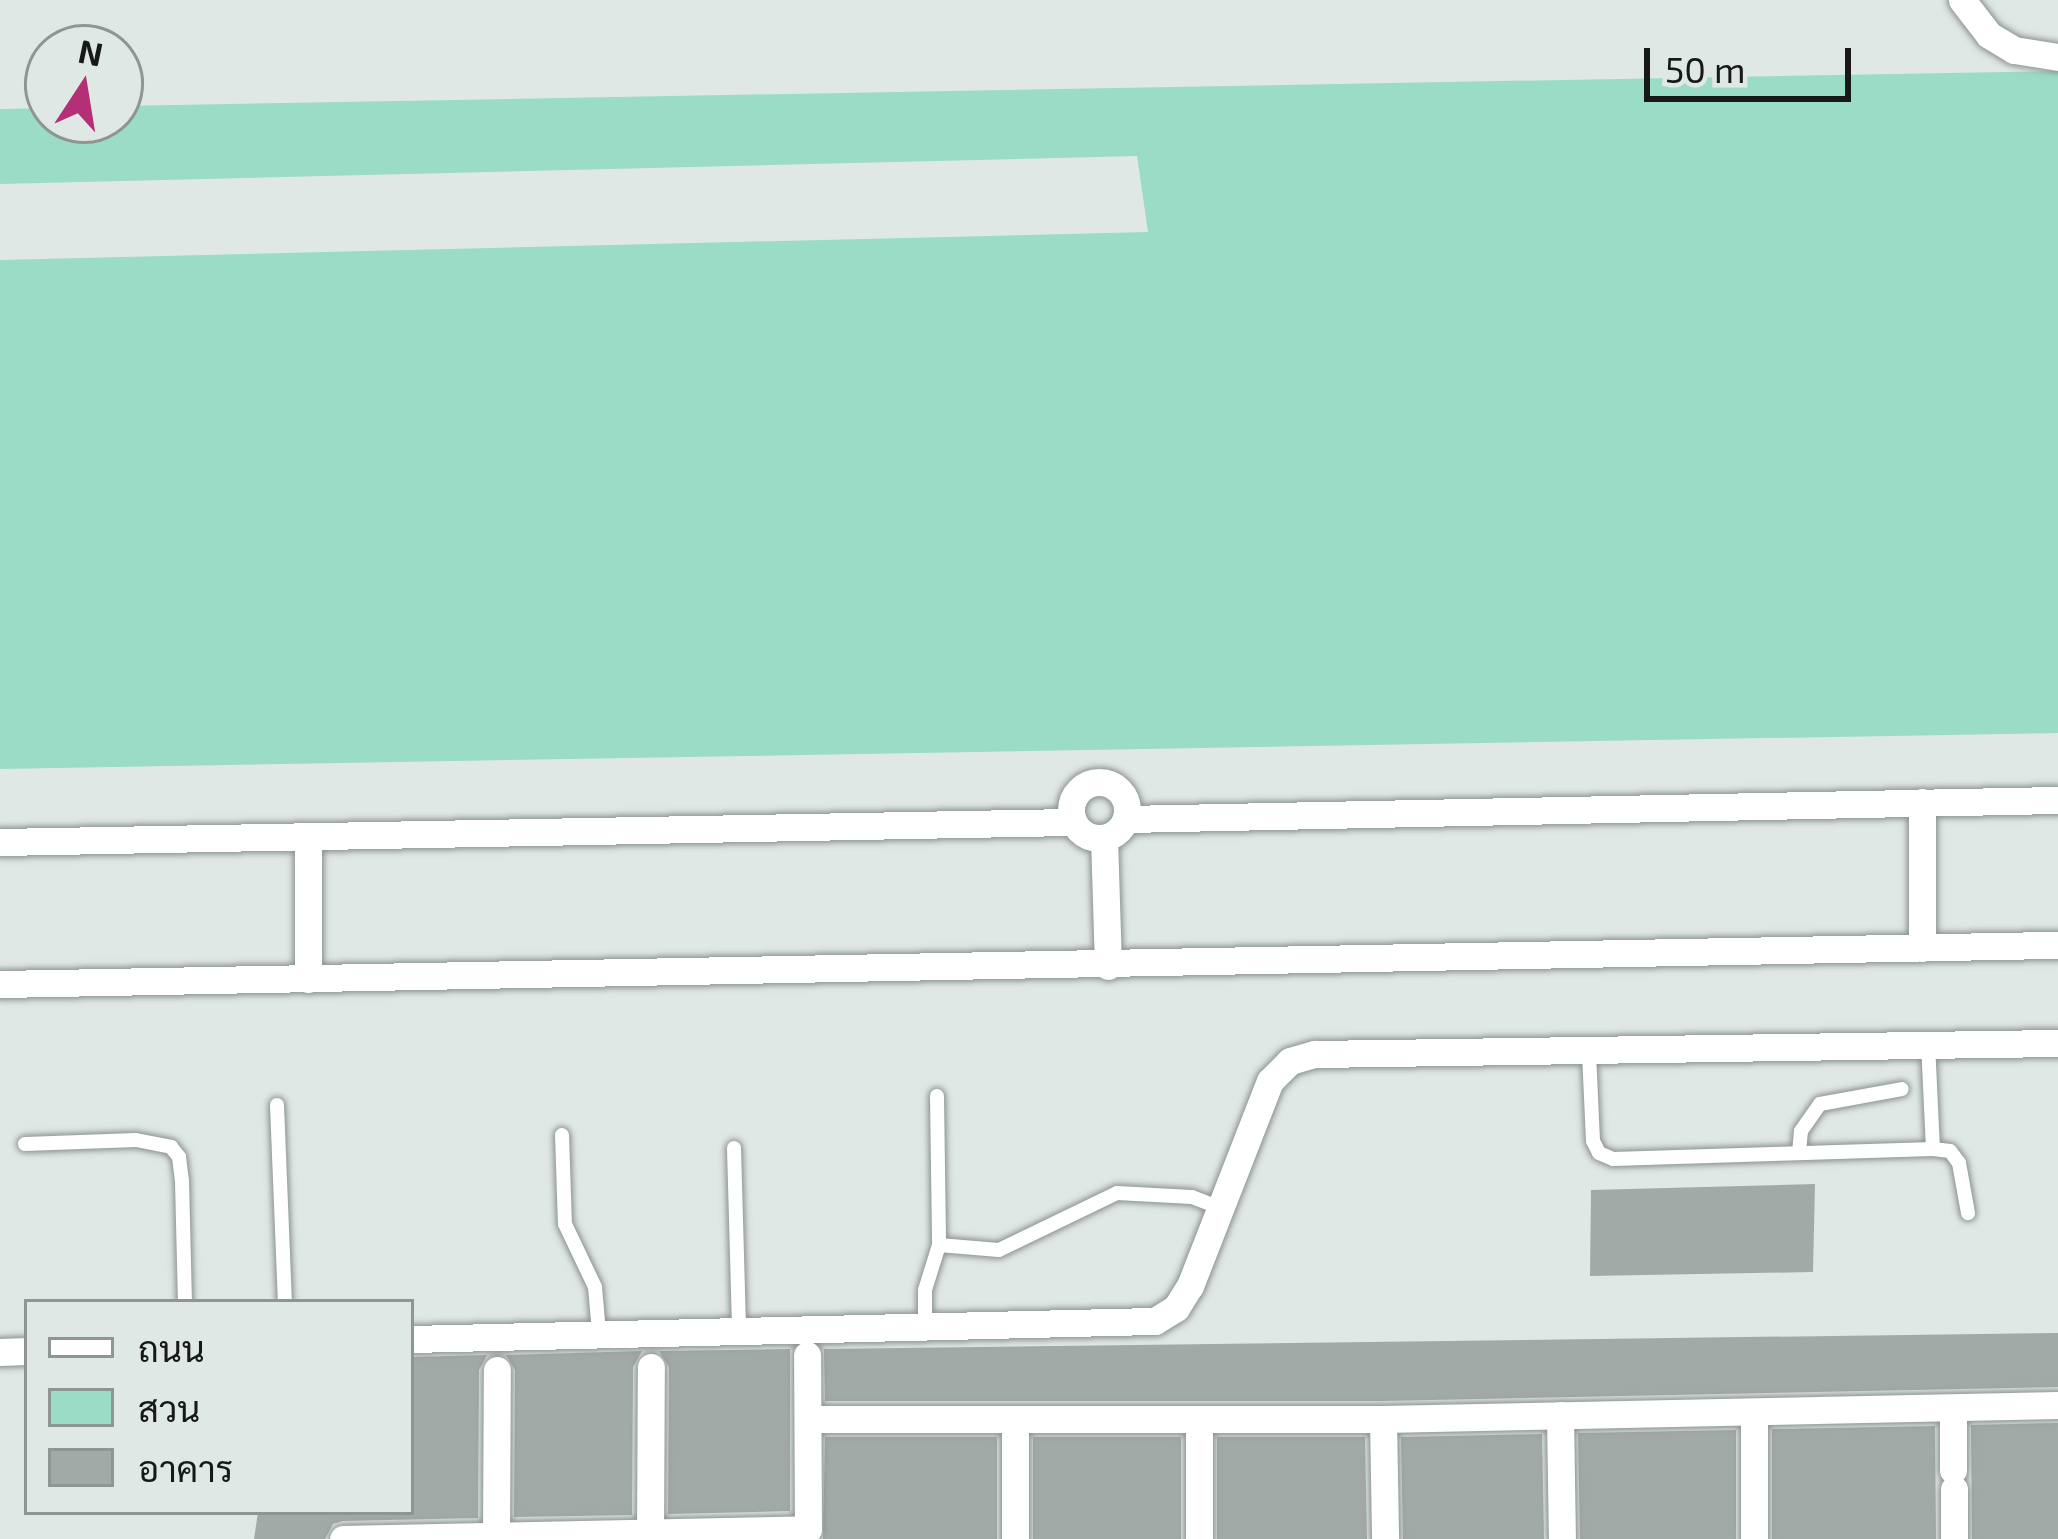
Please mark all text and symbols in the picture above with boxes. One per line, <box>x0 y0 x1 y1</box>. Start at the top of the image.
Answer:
north arrow <box>24 24 144 144</box>
scale bar <box>1650 24 1857 98</box>
text: N <box>75 30 107 74</box>
text: 50 m <box>1665 47 1746 90</box>
legend <box>24 1299 414 1515</box>
text: ถนน <box>138 1326 205 1369</box>
text: สวน <box>138 1386 200 1429</box>
text: อาคาร <box>138 1446 233 1489</box>

